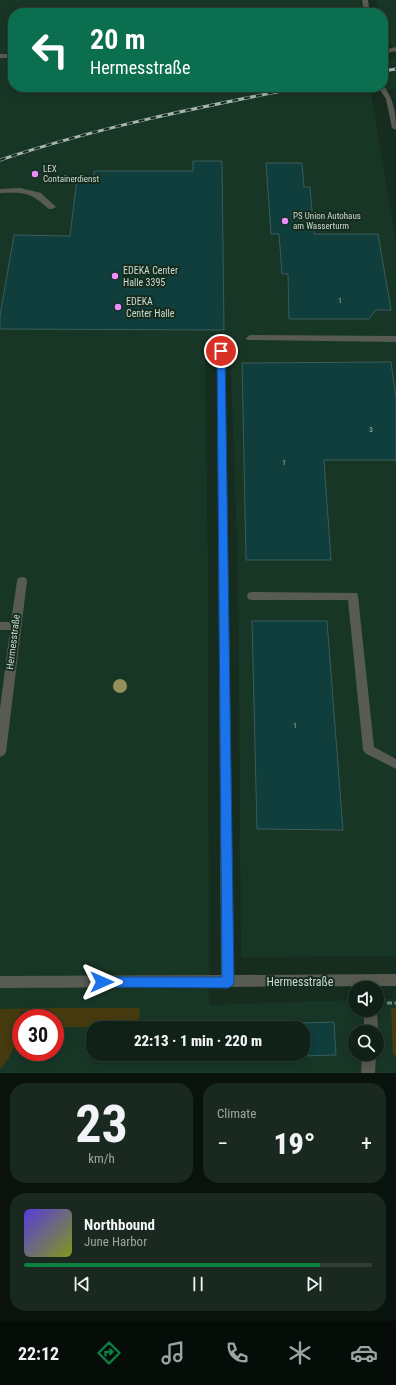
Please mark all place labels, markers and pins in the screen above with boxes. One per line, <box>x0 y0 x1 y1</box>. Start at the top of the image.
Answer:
place label: LEX Containerdienst <box>43 164 99 184</box>
marker: LEX Containerdienst <box>30 169 40 179</box>
place label: PS Union Autohaus am Wasserturm <box>293 211 361 231</box>
marker: PS Union Autohaus am Wasserturm <box>280 216 290 226</box>
place label: EDEKA Center Halle 3395 <box>123 265 178 288</box>
marker: EDEKA Center Halle 3395 <box>110 271 120 281</box>
place label: EDEKA Center Halle <box>126 296 175 319</box>
marker: EDEKA Center Halle <box>113 302 123 312</box>
pin <box>204 334 238 368</box>

